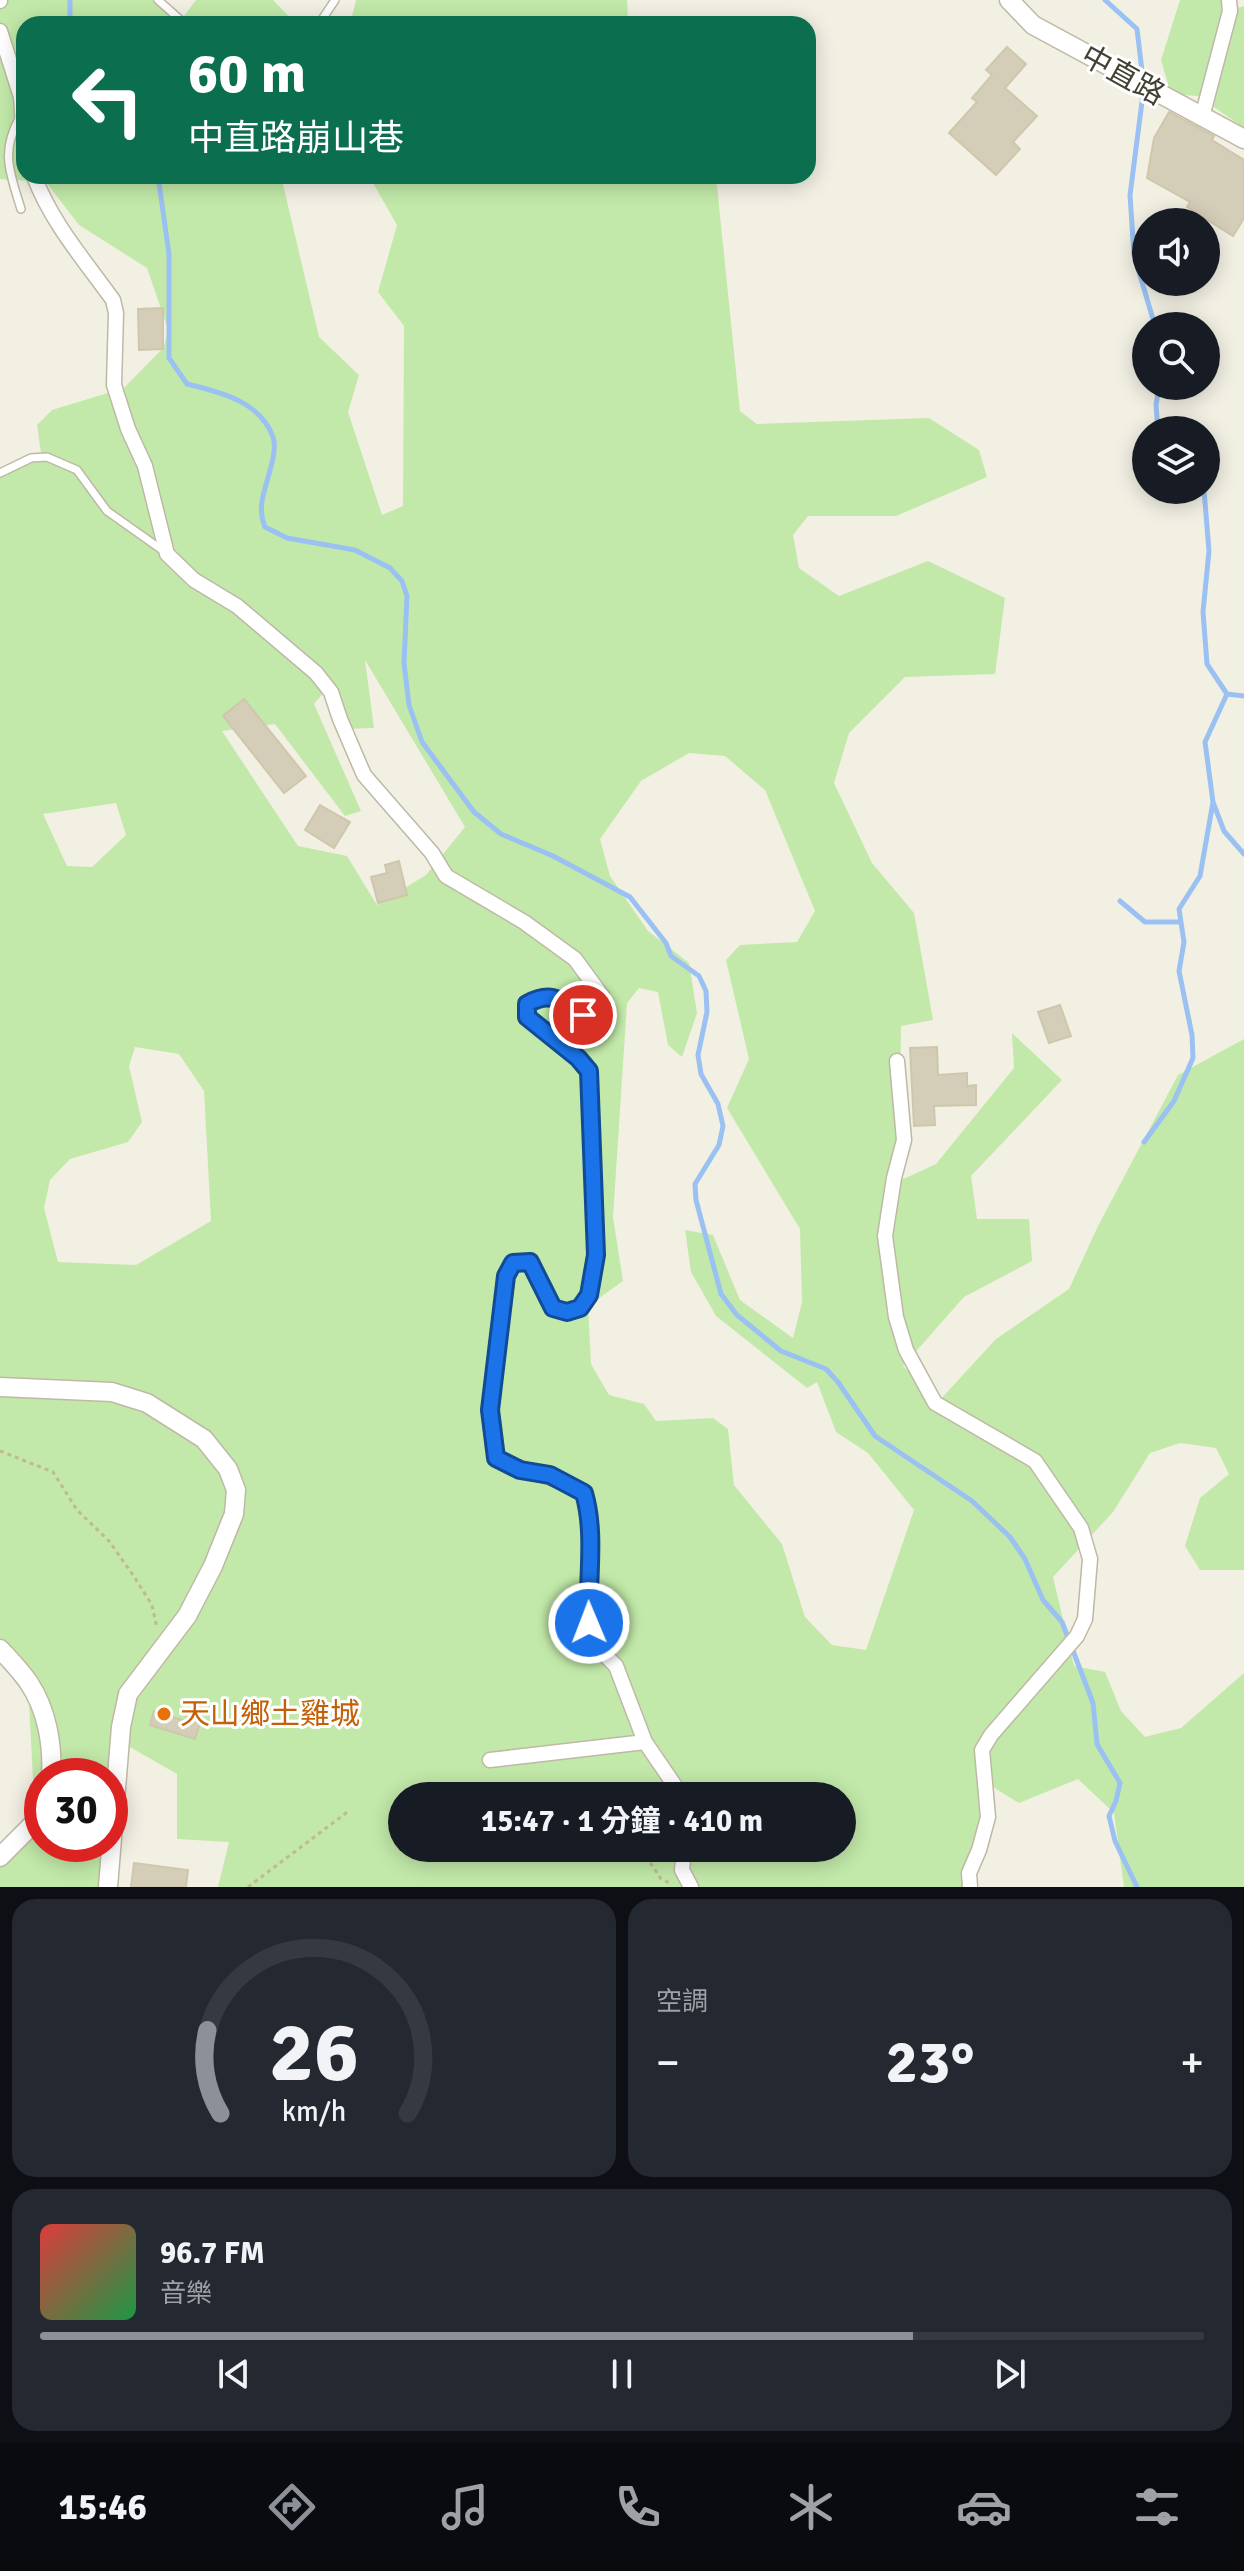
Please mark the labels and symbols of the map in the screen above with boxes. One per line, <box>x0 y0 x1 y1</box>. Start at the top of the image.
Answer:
street label: 中直路 <box>1074 37 1171 113</box>
pin <box>549 981 617 1049</box>
position arrow <box>547 1581 631 1665</box>
place label: 天山鄉土雞城 <box>180 1696 360 1733</box>
marker: 天山鄉土雞城 <box>155 1705 173 1723</box>
speed limit sign: 30 <box>24 1758 128 1862</box>

